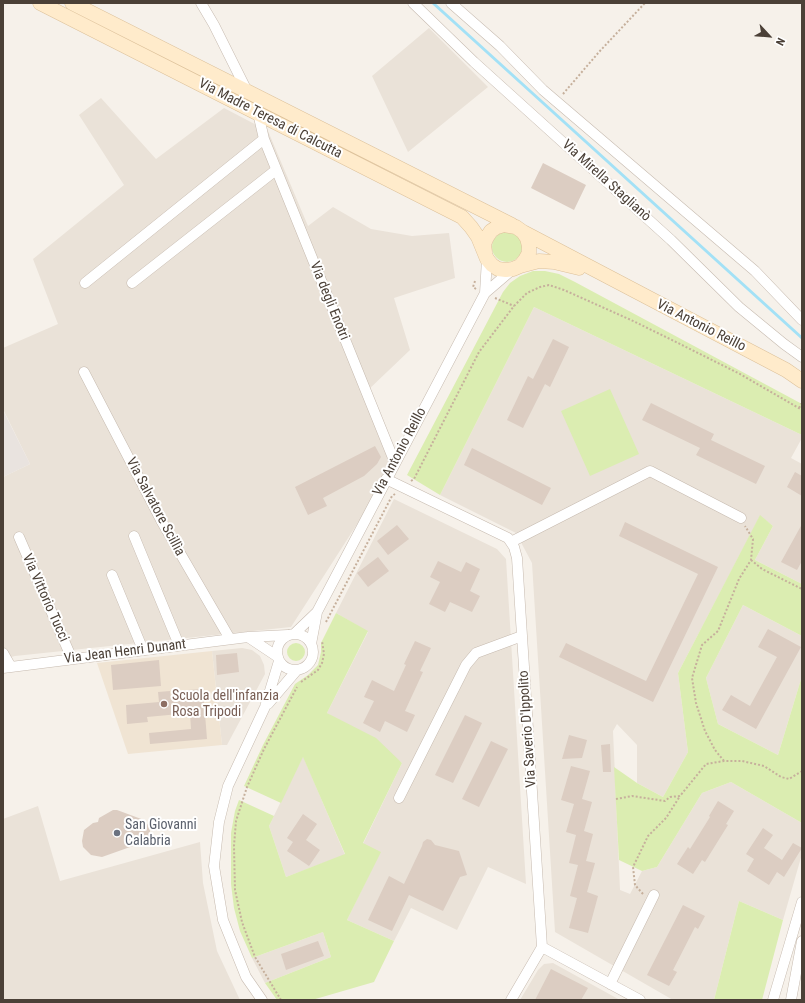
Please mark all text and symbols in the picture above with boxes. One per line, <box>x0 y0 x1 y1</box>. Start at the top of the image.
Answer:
north arrow <box>749 16 789 56</box>
text: N <box>773 36 788 47</box>
street label: Via Madre Teresa di Calcutta <box>195 75 345 163</box>
street label: Via Mirella Staglianò <box>558 137 654 225</box>
street label: Via degli Enotri <box>306 259 352 343</box>
street label: Via Antonio Reillo <box>654 296 748 356</box>
street label: Via Antonio Reillo <box>370 405 430 499</box>
street label: Via Salvatore Scillìa <box>122 455 188 559</box>
street label: Via Vittorio Tucci <box>18 551 72 645</box>
street label: Via Jean Henri Dunant <box>63 636 187 668</box>
street label: Via Saverio D'Ippolito <box>516 670 540 788</box>
place label: Scuola dell'infanzia Rosa Tripodi <box>172 688 279 720</box>
marker: Scuola dell'infanzia Rosa Tripodi <box>159 699 169 709</box>
place label: San Giovanni Calabria <box>125 817 197 850</box>
marker: San Giovanni Calabria <box>112 828 122 838</box>

